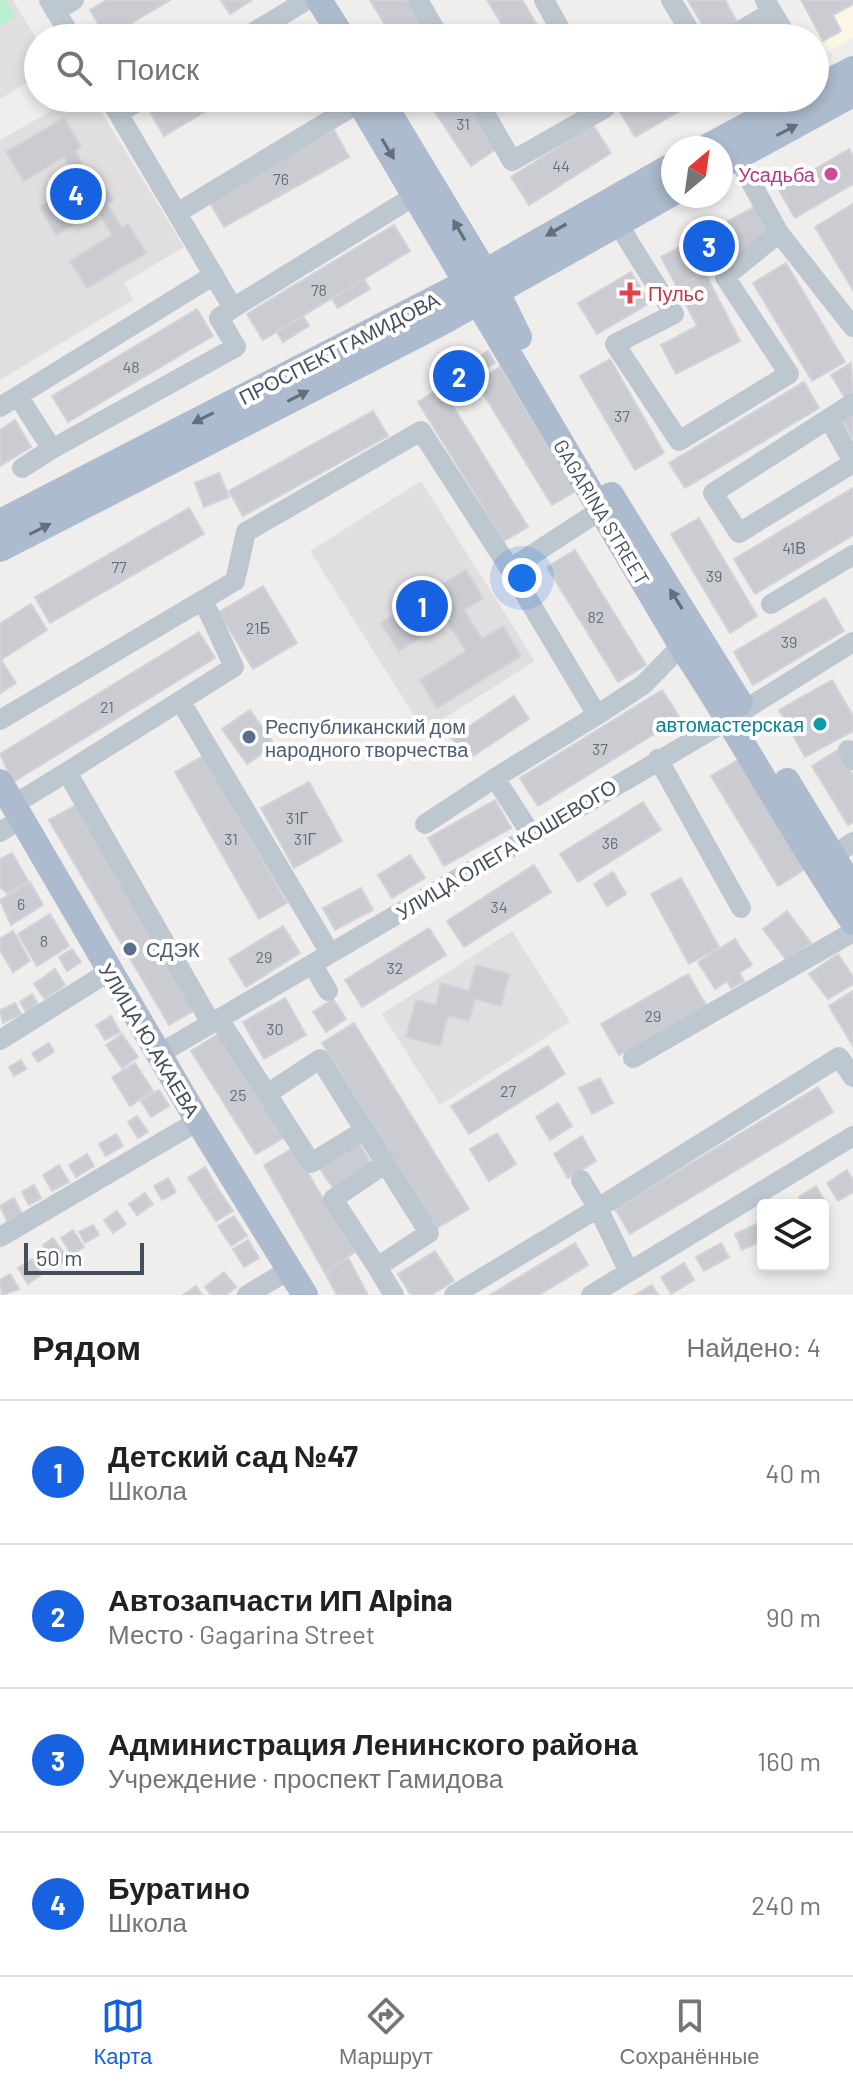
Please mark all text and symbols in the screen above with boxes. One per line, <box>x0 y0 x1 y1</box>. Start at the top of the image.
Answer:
search box <box>24 24 829 112</box>
icon: search <box>52 46 96 90</box>
text: Поиск <box>116 50 199 86</box>
house number: 31 <box>456 114 470 133</box>
one-way arrow <box>776 123 798 137</box>
north arrow <box>661 136 733 208</box>
one-way arrow <box>381 138 395 160</box>
house number: 44 <box>552 156 570 175</box>
place label: Усадьба <box>738 162 816 186</box>
pin: 4 <box>50 164 102 224</box>
marker: Усадьба <box>822 165 840 183</box>
house number: 76 <box>273 169 289 188</box>
pin: 3 <box>683 216 735 276</box>
one-way arrow <box>452 219 466 241</box>
one-way arrow <box>544 223 567 237</box>
house number: 78 <box>311 280 327 299</box>
place label: Пульс <box>648 281 704 305</box>
marker: Пульс <box>619 282 641 304</box>
street label: ПРОСПЕКТ ГАМИДОВА <box>235 287 444 409</box>
pin: 2 <box>433 346 485 406</box>
house number: 48 <box>122 357 140 376</box>
one-way arrow <box>287 390 310 403</box>
house number: 37 <box>614 406 630 425</box>
one-way arrow <box>191 411 214 425</box>
street label: GAGARINA STREET <box>549 435 655 589</box>
one-way arrow <box>29 523 52 536</box>
house number: 41В <box>782 538 806 557</box>
house number: 77 <box>111 557 127 576</box>
your location <box>502 558 542 598</box>
house number: 39 <box>706 566 722 585</box>
pin: 1 <box>396 576 448 636</box>
one-way arrow <box>669 588 683 610</box>
house number: 82 <box>588 607 604 626</box>
house number: 21Б <box>246 618 270 637</box>
house number: 39 <box>781 632 797 651</box>
house number: 21 <box>100 697 114 716</box>
place label: автомастерская <box>655 712 804 736</box>
place label: Республиканский дом народного творчества <box>265 714 469 761</box>
marker: автомастерская <box>811 715 829 733</box>
marker: Республиканский дом народного творчества <box>240 728 258 746</box>
house number: 37 <box>592 739 608 758</box>
street label: УЛИЦА ОЛЕГА КОШЕВОГО <box>392 774 620 924</box>
house number: 31Г <box>286 808 309 827</box>
house number: 31 <box>224 829 238 848</box>
house number: 31Г <box>294 829 317 848</box>
house number: 36 <box>602 833 618 852</box>
house number: 6 <box>17 894 25 913</box>
house number: 34 <box>490 897 508 916</box>
house number: 8 <box>40 931 48 950</box>
place label: СДЭК <box>146 937 200 961</box>
marker: СДЭК <box>121 940 139 958</box>
house number: 29 <box>256 947 272 966</box>
house number: 32 <box>387 958 403 977</box>
street label: УЛИЦА Ю.АКАЕВА <box>95 959 206 1122</box>
house number: 29 <box>645 1006 661 1025</box>
house number: 30 <box>266 1019 284 1038</box>
house number: 27 <box>500 1081 516 1100</box>
house number: 25 <box>230 1085 246 1104</box>
map controls <box>757 1199 829 1271</box>
button: layers <box>757 1199 829 1271</box>
scale bar <box>24 1239 144 1275</box>
text: 50 m <box>36 1244 82 1270</box>
text: Рядом <box>32 1326 141 1367</box>
text: Найдено: 4 <box>686 1331 821 1362</box>
text: Детский сад №47 <box>108 1437 358 1473</box>
text: 1 <box>53 1457 63 1488</box>
text: 40 m <box>765 1457 821 1488</box>
text: Школа <box>108 1474 187 1505</box>
text: Автозапчасти ИП Alpina <box>108 1581 453 1617</box>
text: 2 <box>51 1601 65 1632</box>
text: 90 m <box>766 1601 821 1632</box>
text: Место · Gagarina Street <box>108 1618 375 1649</box>
text: Администрация Ленинского района <box>108 1725 638 1761</box>
text: 3 <box>51 1745 65 1776</box>
text: 160 m <box>757 1745 821 1776</box>
text: Учреждение · проспект Гамидова <box>108 1762 503 1793</box>
text: Буратино <box>108 1869 250 1905</box>
text: 4 <box>50 1889 66 1920</box>
text: 240 m <box>751 1889 821 1920</box>
text: Школа <box>108 1906 187 1937</box>
tab: Карта <box>93 1994 152 2070</box>
tab: Маршрут <box>339 1994 433 2070</box>
tab: Сохранённые <box>620 1994 760 2070</box>

